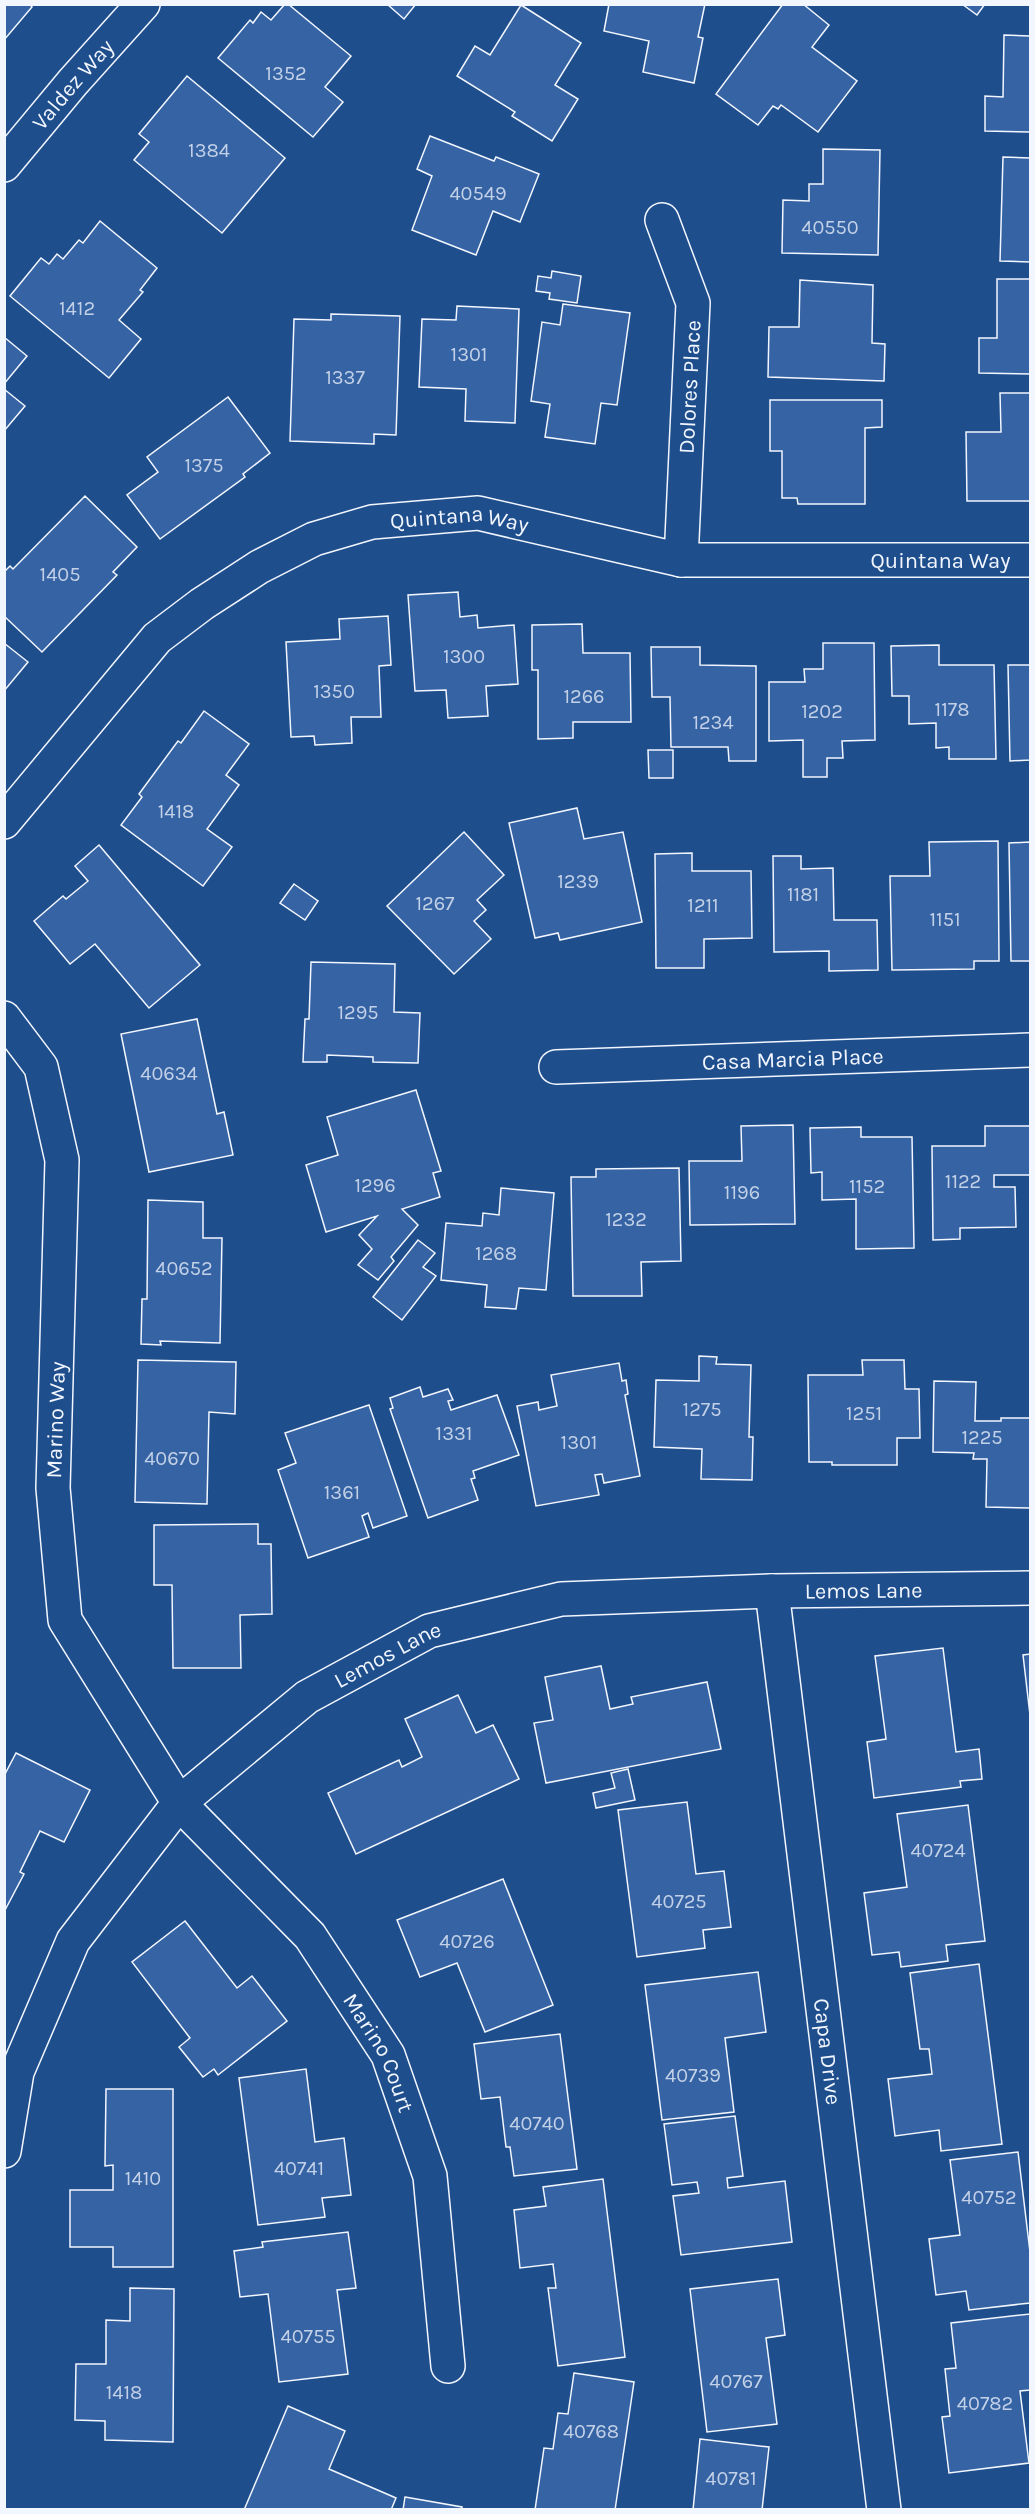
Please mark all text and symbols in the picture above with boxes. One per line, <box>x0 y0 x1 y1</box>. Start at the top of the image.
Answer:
street label: Valdez Way <box>27 34 119 135</box>
house number: 1352 <box>265 62 307 85</box>
house number: 1384 <box>188 139 230 162</box>
house number: 40549 <box>449 182 507 205</box>
house number: 40550 <box>801 216 859 239</box>
house number: 1412 <box>59 297 95 320</box>
street label: Dolores Place <box>674 320 706 455</box>
house number: 1301 <box>451 343 487 366</box>
house number: 1337 <box>325 366 365 389</box>
house number: 1375 <box>184 454 224 477</box>
street label: Quintana Way <box>389 501 531 538</box>
street label: Quintana Way <box>870 548 1010 574</box>
house number: 1405 <box>40 563 80 586</box>
house number: 1300 <box>443 645 485 668</box>
house number: 1350 <box>313 680 355 703</box>
house number: 1266 <box>563 685 605 708</box>
house number: 1178 <box>935 698 969 721</box>
house number: 1202 <box>801 700 843 723</box>
house number: 1234 <box>692 711 734 734</box>
house number: 1418 <box>158 800 194 823</box>
house number: 1239 <box>557 870 599 893</box>
house number: 1181 <box>787 883 819 906</box>
house number: 1267 <box>415 892 455 915</box>
house number: 1211 <box>687 894 719 917</box>
house number: 1151 <box>929 908 961 931</box>
house number: 1295 <box>337 1001 379 1024</box>
street label: Casa Marcia Place <box>702 1043 884 1076</box>
house number: 40634 <box>140 1062 198 1085</box>
house number: 1122 <box>945 1170 981 1193</box>
house number: 1296 <box>354 1174 396 1197</box>
house number: 1152 <box>849 1175 885 1198</box>
house number: 1196 <box>724 1181 760 1204</box>
house number: 1232 <box>605 1208 647 1231</box>
house number: 1268 <box>475 1242 517 1265</box>
house number: 40652 <box>155 1257 213 1280</box>
street label: Marino Way <box>41 1361 71 1479</box>
house number: 1275 <box>683 1398 721 1421</box>
house number: 1251 <box>846 1402 882 1425</box>
house number: 1331 <box>436 1422 472 1445</box>
house number: 1225 <box>961 1426 1003 1449</box>
house number: 1301 <box>561 1431 597 1454</box>
house number: 40670 <box>144 1447 200 1470</box>
house number: 1361 <box>324 1481 360 1504</box>
street label: Lemos Lane <box>804 1577 923 1605</box>
street label: Lemos Lane <box>330 1617 444 1694</box>
house number: 40724 <box>910 1839 966 1862</box>
house number: 40725 <box>651 1890 707 1913</box>
house number: 40726 <box>439 1930 495 1953</box>
street label: Marino Court <box>337 1989 419 2116</box>
street label: Capa Drive <box>808 1997 847 2107</box>
house number: 40739 <box>665 2064 721 2087</box>
house number: 40740 <box>509 2112 565 2135</box>
house number: 40741 <box>274 2157 324 2180</box>
house number: 1410 <box>125 2167 161 2190</box>
house number: 40752 <box>961 2186 1017 2209</box>
house number: 40755 <box>280 2325 336 2348</box>
house number: 40767 <box>709 2370 763 2393</box>
house number: 1418 <box>106 2381 142 2404</box>
house number: 40782 <box>957 2392 1013 2415</box>
house number: 40768 <box>563 2420 619 2443</box>
house number: 40781 <box>705 2467 757 2490</box>

